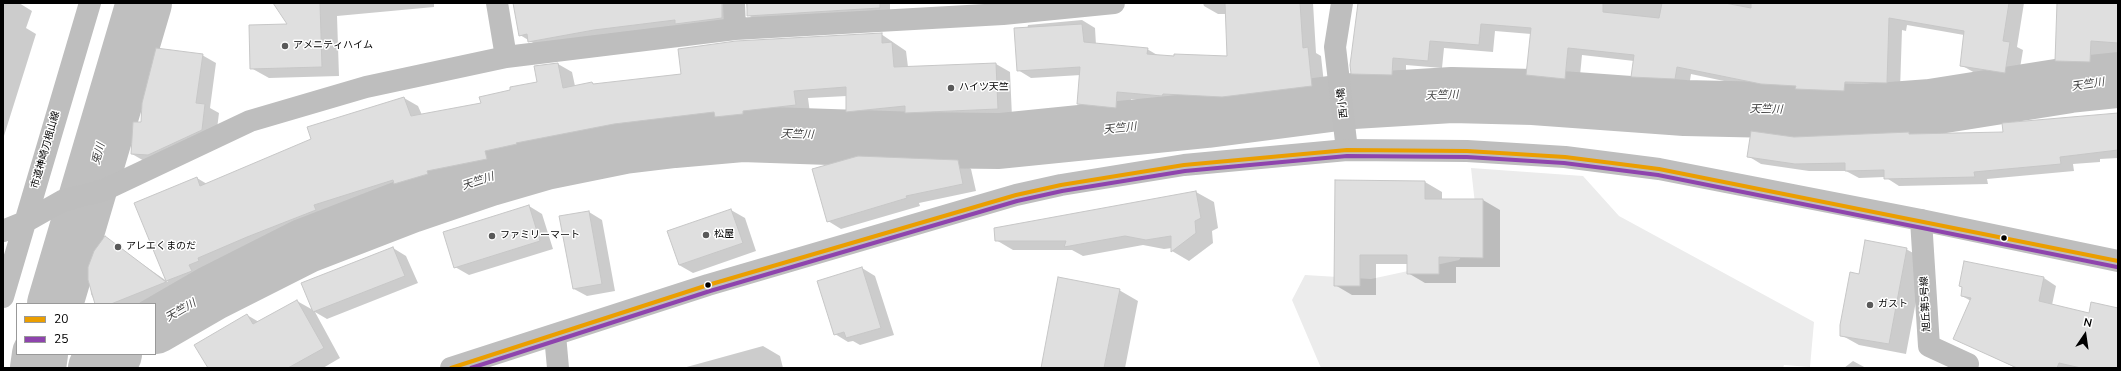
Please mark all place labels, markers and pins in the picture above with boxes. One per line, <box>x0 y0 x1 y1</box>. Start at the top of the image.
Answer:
place label: アメニティハイム <box>293 40 373 52</box>
marker: アメニティハイム <box>280 41 290 51</box>
place label: ハイツ天竺 <box>959 82 1009 94</box>
marker: ハイツ天竺 <box>946 83 956 93</box>
place label: 松屋 <box>714 229 734 241</box>
place label: ファミリーマート <box>500 230 580 242</box>
marker: 松屋 <box>701 230 711 240</box>
marker: ファミリーマート <box>487 231 497 241</box>
unlabelled marker <box>1999 233 2009 243</box>
place label: アレエくまのだ <box>126 241 196 253</box>
marker: アレエくまのだ <box>113 242 123 252</box>
unlabelled marker <box>703 280 713 290</box>
place label: ガスト <box>1878 299 1908 311</box>
marker: ガスト <box>1865 300 1875 310</box>

